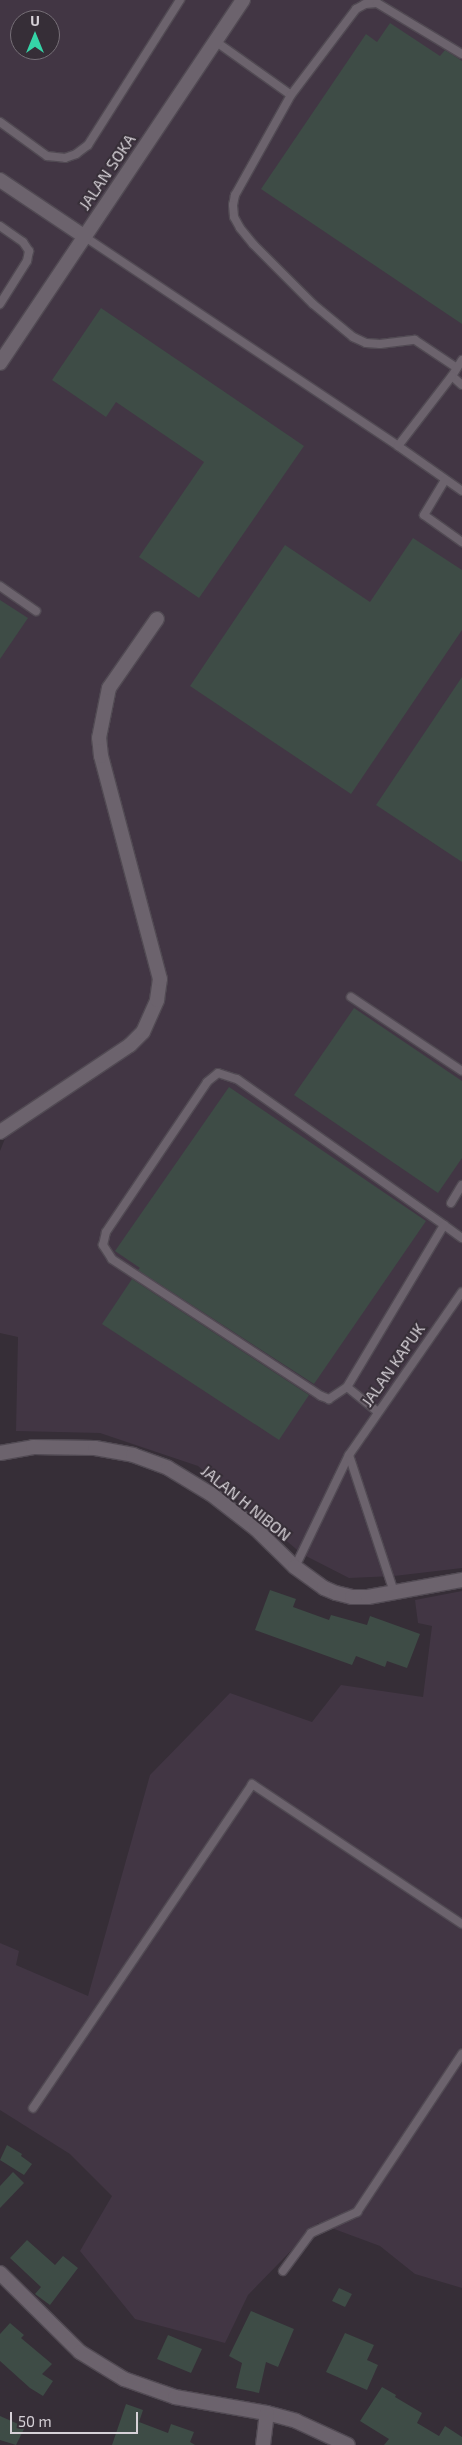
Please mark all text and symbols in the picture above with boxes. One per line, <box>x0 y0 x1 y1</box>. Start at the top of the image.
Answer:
north arrow <box>10 10 60 60</box>
text: U <box>30 12 40 29</box>
street label: JALAN SOKA <box>75 130 139 214</box>
street label: JALAN KAPUK <box>357 1320 429 1410</box>
street label: JALAN H NIBON <box>197 1461 295 1545</box>
scale bar <box>12 2402 140 2434</box>
text: 50 m <box>18 2412 52 2430</box>

